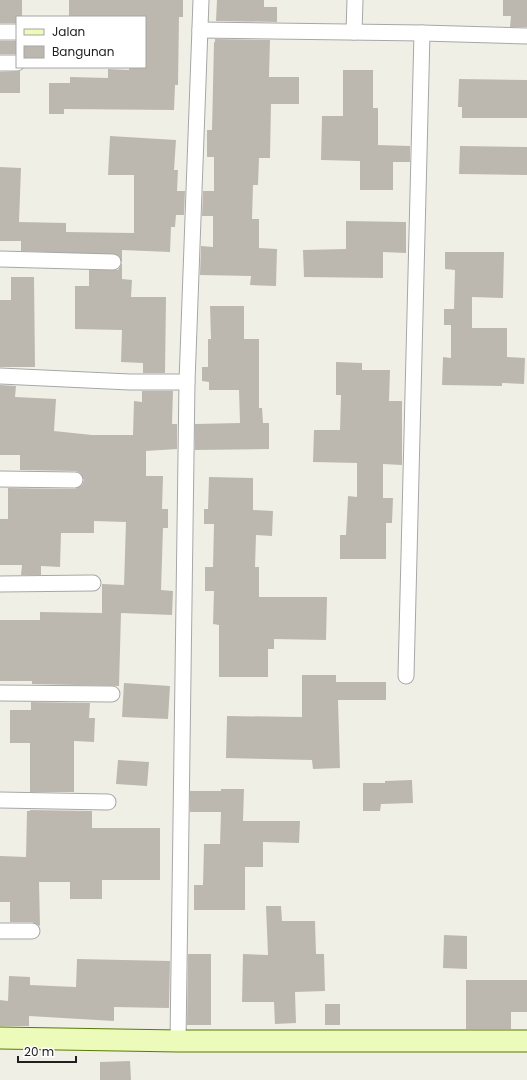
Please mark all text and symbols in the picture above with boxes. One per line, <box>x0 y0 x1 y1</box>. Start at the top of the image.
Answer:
legend <box>16 16 146 68</box>
text: Jalan <box>52 23 85 40</box>
text: Bangunan <box>52 43 114 60</box>
scale bar <box>18 1038 76 1064</box>
text: 20 m <box>24 1043 54 1060</box>

